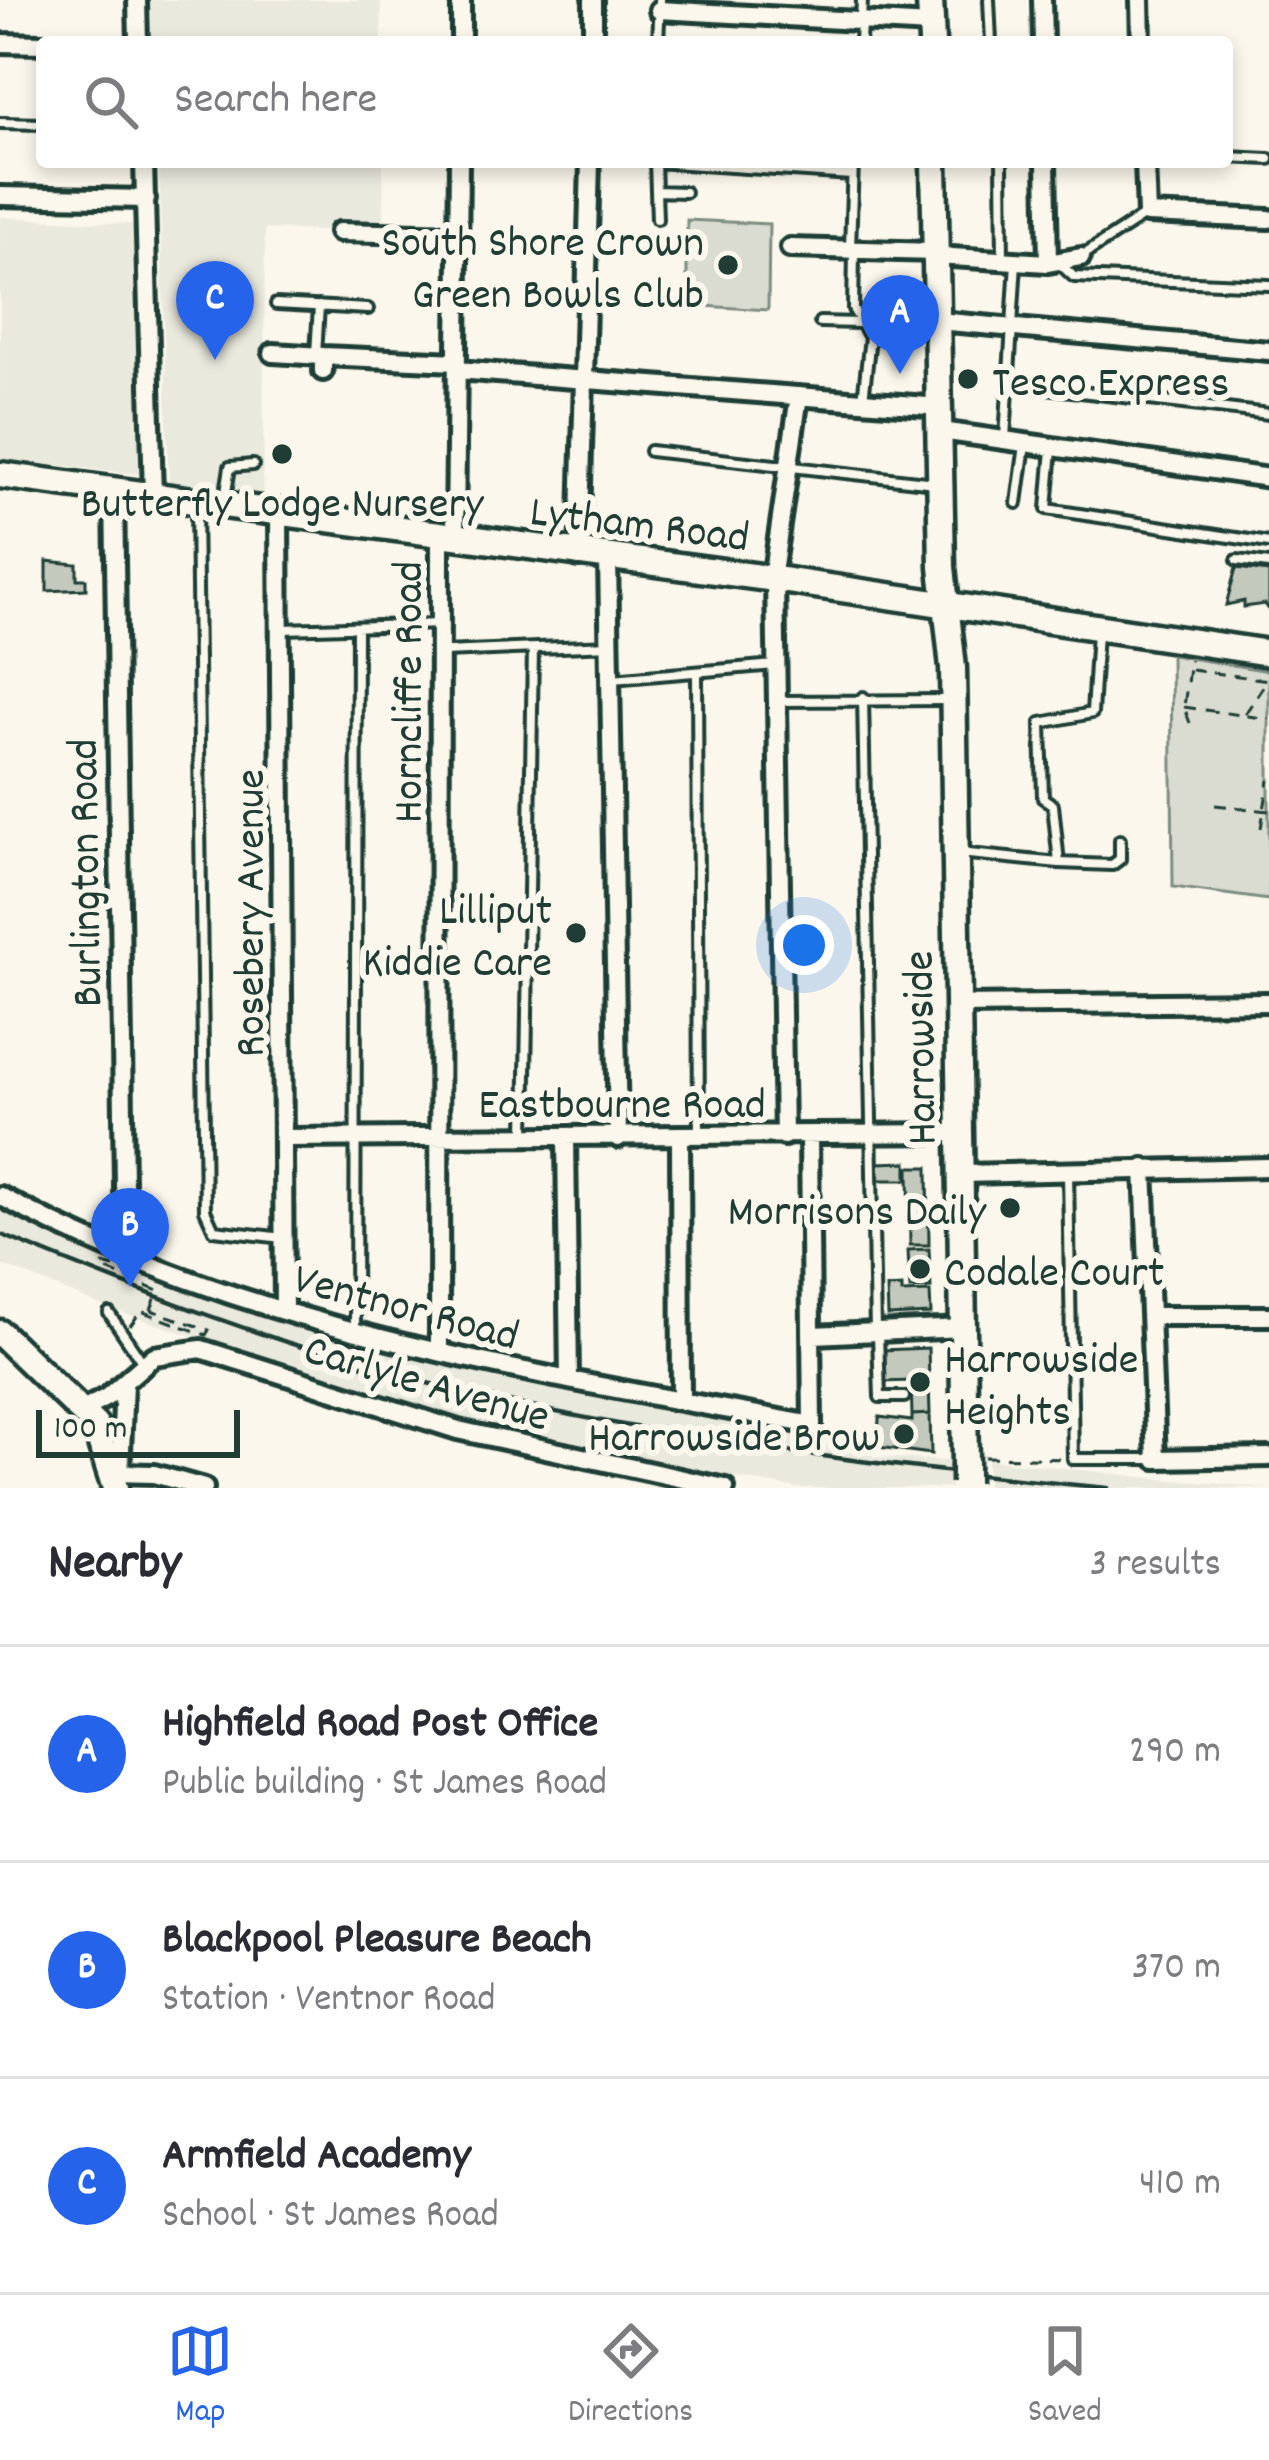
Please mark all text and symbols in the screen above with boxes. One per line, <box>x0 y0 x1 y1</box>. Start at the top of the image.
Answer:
search box <box>36 36 1233 168</box>
icon: search <box>78 69 144 135</box>
text: Search here <box>174 70 377 134</box>
place label: South Shore Crown Green Bowls Club <box>381 214 704 330</box>
marker: South Shore Crown Green Bowls Club <box>715 252 741 278</box>
pin: C <box>176 261 254 360</box>
pin: A <box>861 275 939 374</box>
place label: Tesco Express <box>992 354 1229 418</box>
marker: Tesco Express <box>955 366 981 392</box>
marker: Butterfly Lodge Nursery <box>269 441 295 467</box>
place label: Butterfly Lodge Nursery <box>81 475 484 539</box>
street label: Lytham Road <box>526 483 752 573</box>
street label: Horncliffe Road <box>380 561 444 823</box>
street label: Burlington Road <box>55 738 123 1008</box>
street label: Rosebery Avenue <box>222 769 286 1057</box>
place label: Lilliput Kiddie Care <box>363 882 552 998</box>
your location <box>774 915 834 975</box>
marker: Lilliput Kiddie Care <box>563 920 589 946</box>
street label: Harrowside <box>890 950 958 1146</box>
street label: Eastbourne Road <box>478 1076 766 1140</box>
place label: Morrisons Daily <box>727 1183 987 1247</box>
pin: B <box>91 1188 169 1287</box>
marker: Morrisons Daily <box>997 1195 1023 1221</box>
place label: Codale Court <box>944 1244 1164 1308</box>
street label: Ventnor Road <box>285 1250 525 1372</box>
marker: Codale Court <box>907 1256 933 1282</box>
street label: Carlyle Avenue <box>296 1321 556 1452</box>
place label: Harrowside Heights <box>944 1331 1139 1447</box>
marker: Harrowside Heights <box>907 1369 933 1395</box>
scale bar <box>36 1404 240 1457</box>
text: 100 m <box>54 1407 127 1454</box>
place label: Harrowside Brow <box>588 1409 880 1473</box>
marker: Harrowside Brow <box>891 1421 917 1447</box>
text: Nearby <box>48 1530 181 1602</box>
text: 3 results <box>1090 1539 1221 1594</box>
text: Highfield Road Post Office <box>162 1694 598 1758</box>
text: A <box>76 1726 98 1781</box>
text: 290 m <box>1129 1726 1221 1781</box>
text: Public building · St James Road <box>162 1758 607 1813</box>
text: Blackpool Pleasure Beach <box>162 1910 592 1974</box>
text: B <box>78 1942 96 1997</box>
text: 370 m <box>1132 1942 1221 1997</box>
text: Station · Ventnor Road <box>162 1974 496 2029</box>
text: Armfield Academy <box>162 2126 471 2190</box>
text: C <box>77 2158 97 2213</box>
text: 410 m <box>1139 2158 1221 2213</box>
text: School · St James Road <box>162 2190 499 2245</box>
tab: Map <box>167 2318 233 2437</box>
tab: Directions <box>568 2318 693 2437</box>
tab: Saved <box>1028 2318 1102 2437</box>

